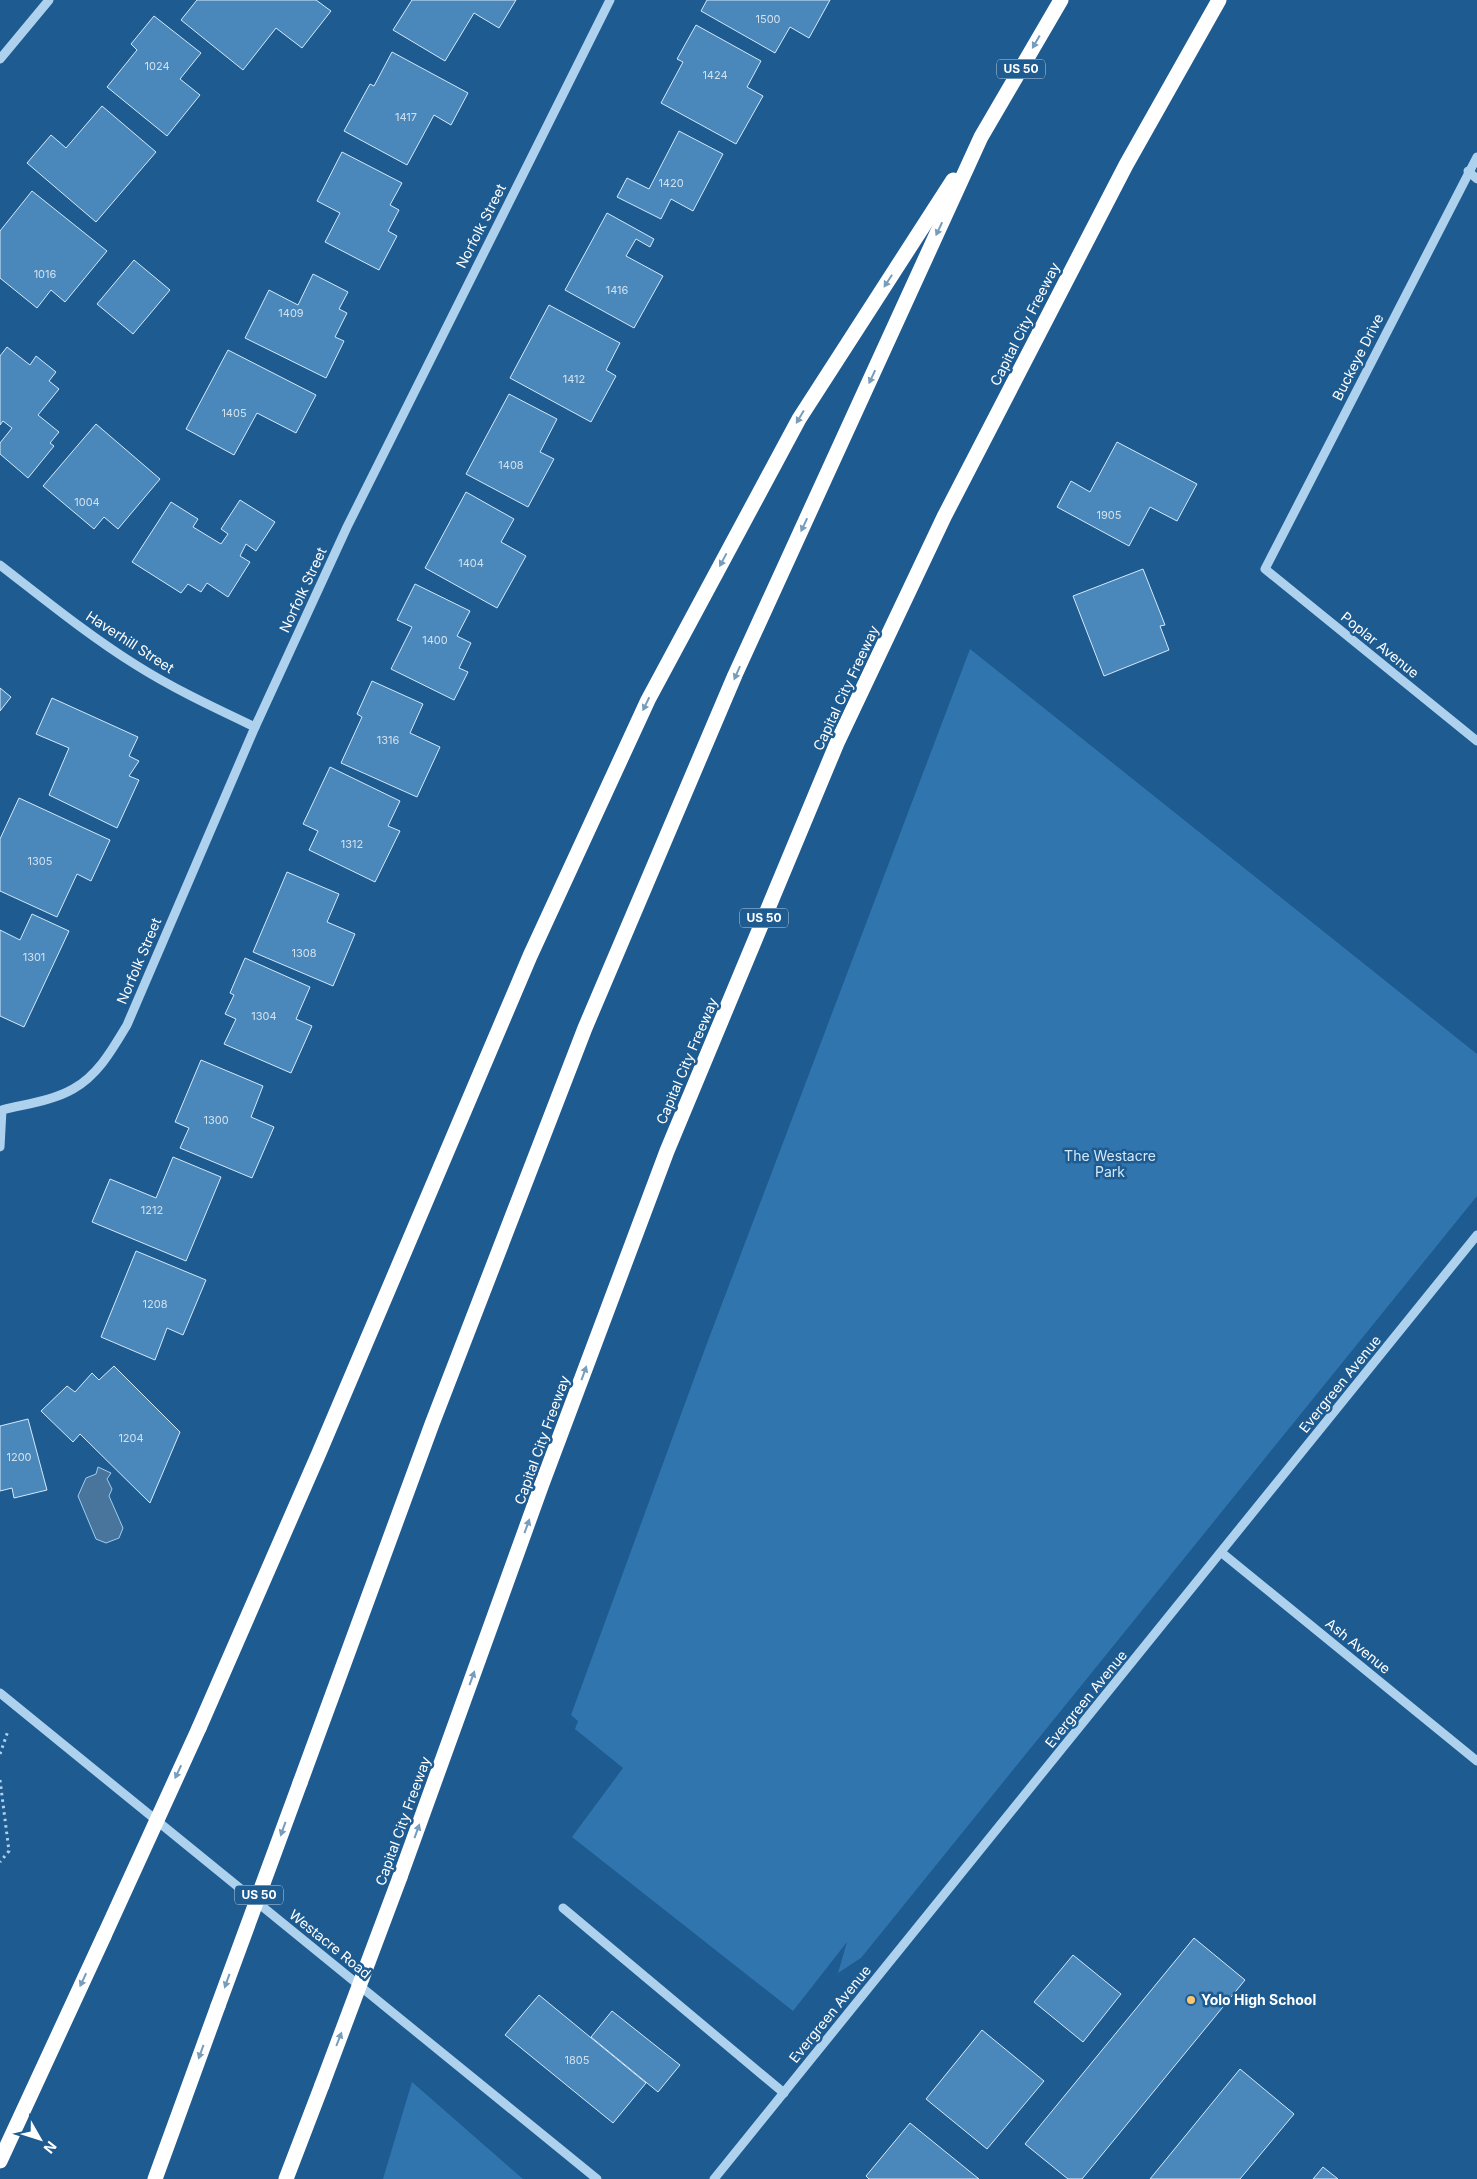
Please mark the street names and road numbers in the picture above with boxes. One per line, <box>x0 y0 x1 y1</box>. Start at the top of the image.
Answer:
road number: US 50 <box>997 60 1045 78</box>
street label: Norfolk Street <box>452 181 509 271</box>
street label: Capital City Freeway <box>986 259 1063 388</box>
street label: Buckeye Drive <box>1328 311 1387 403</box>
street label: Norfolk Street <box>275 544 330 635</box>
street label: Haverhill Street <box>83 607 178 676</box>
street label: Poplar Avenue <box>1338 608 1423 681</box>
street label: Capital City Freeway <box>809 622 882 753</box>
road number: US 50 <box>740 908 788 928</box>
street label: Norfolk Street <box>113 915 165 1007</box>
street label: Capital City Freeway <box>652 995 721 1127</box>
street label: Evergreen Avenue <box>1295 1331 1384 1436</box>
street label: Capital City Freeway <box>510 1373 573 1507</box>
street label: Ash Avenue <box>1322 1614 1394 1677</box>
street label: Evergreen Avenue <box>1041 1646 1130 1751</box>
street label: Capital City Freeway <box>371 1754 434 1888</box>
road number: US 50 <box>235 1886 283 1904</box>
street label: Westacre Road <box>286 1906 375 1982</box>
street label: Evergreen Avenue <box>785 1961 874 2066</box>

